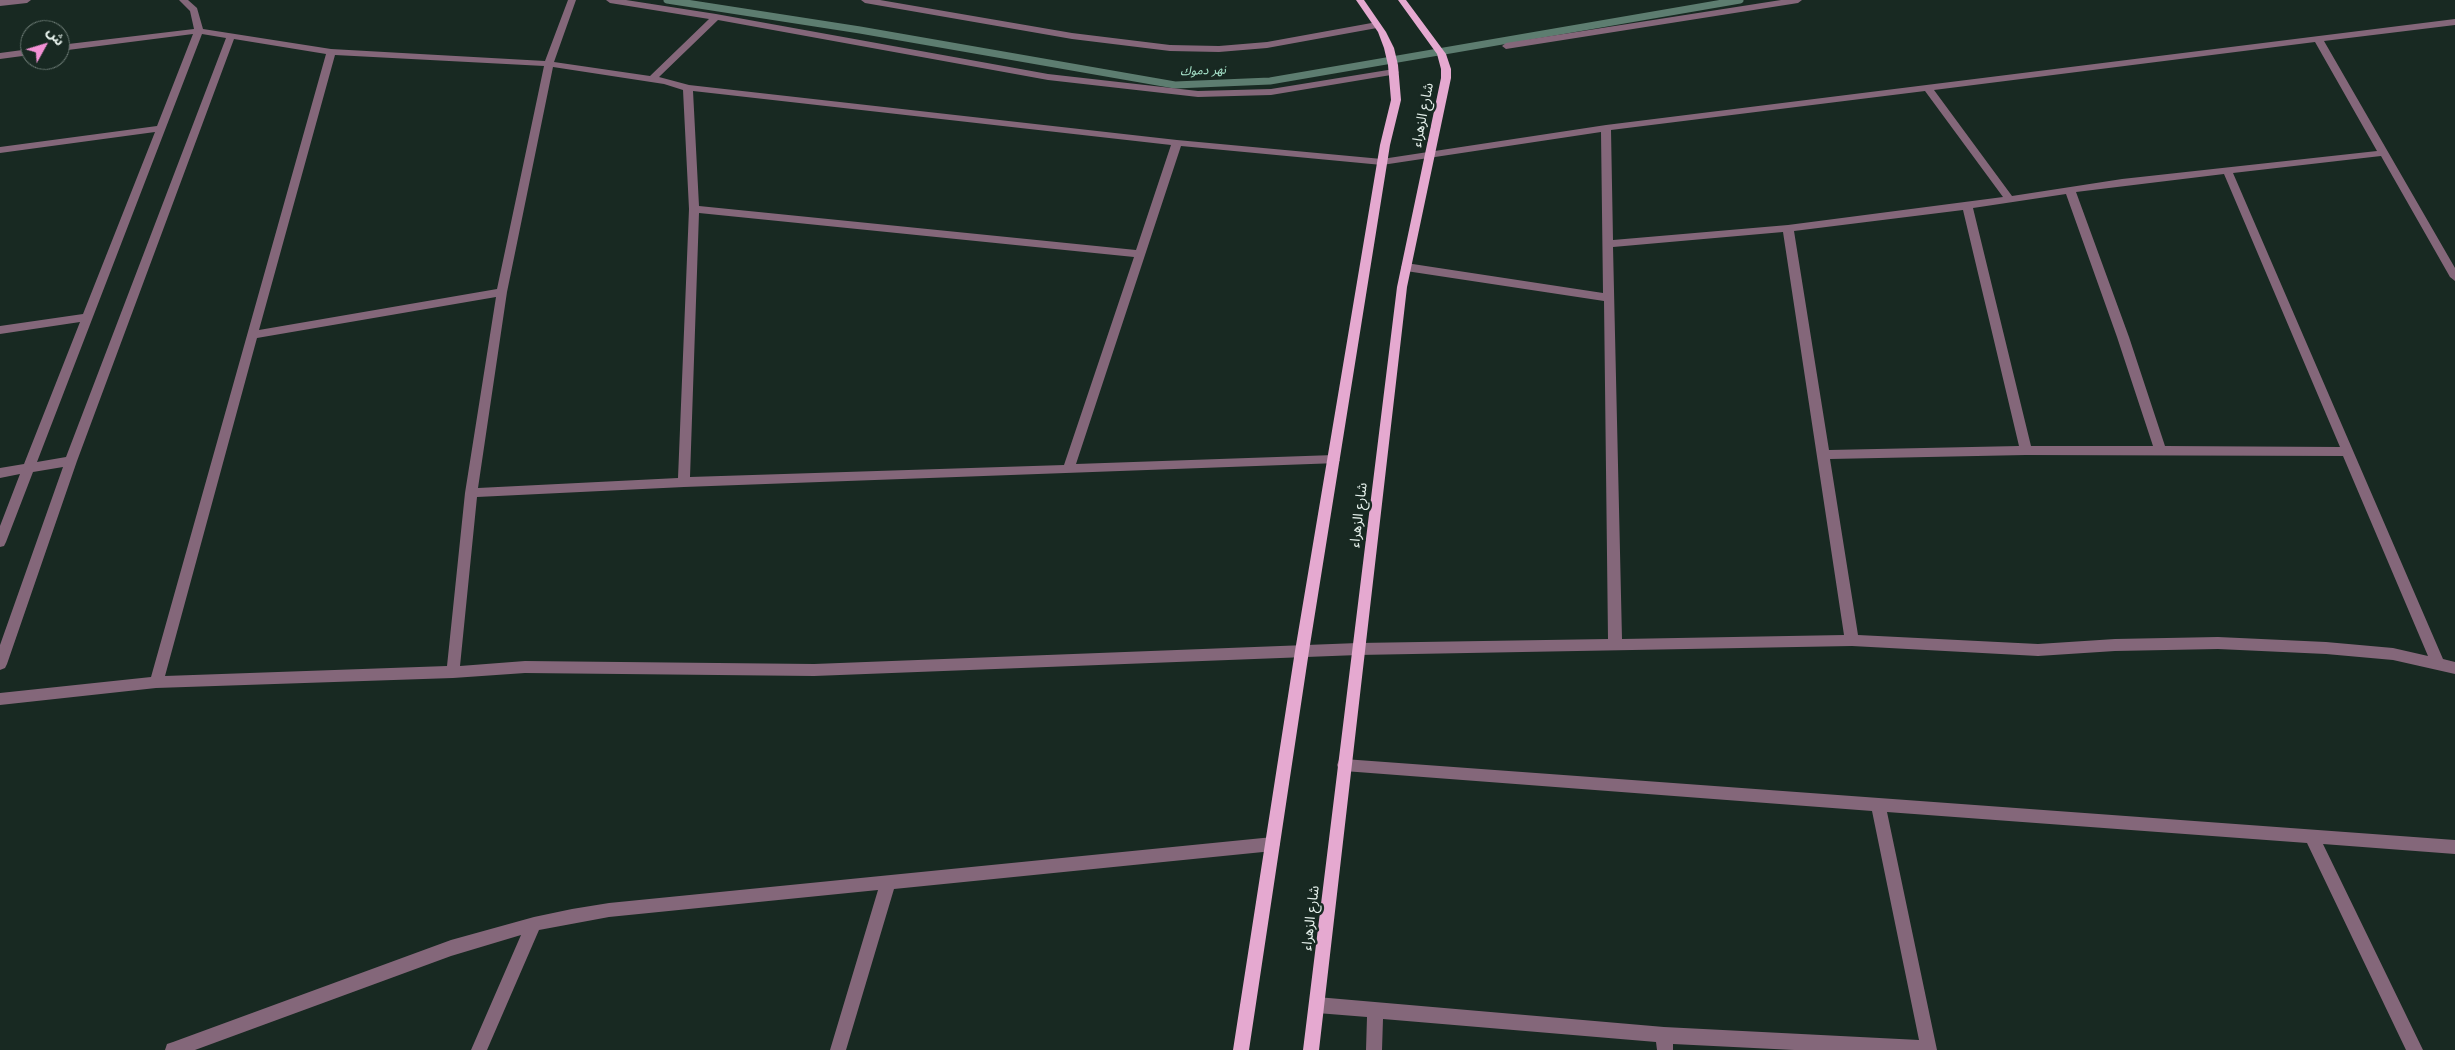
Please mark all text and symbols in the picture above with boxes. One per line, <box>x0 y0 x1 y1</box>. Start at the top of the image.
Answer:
north arrow <box>20 20 70 70</box>
text: ش <box>44 24 68 49</box>
water label: نهر دموك <box>1180 63 1226 79</box>
street label: شارع الزهراء <box>1409 81 1437 149</box>
street label: شارع الزهراء <box>1347 481 1371 549</box>
street label: شارع الزهراء <box>1299 884 1323 952</box>

